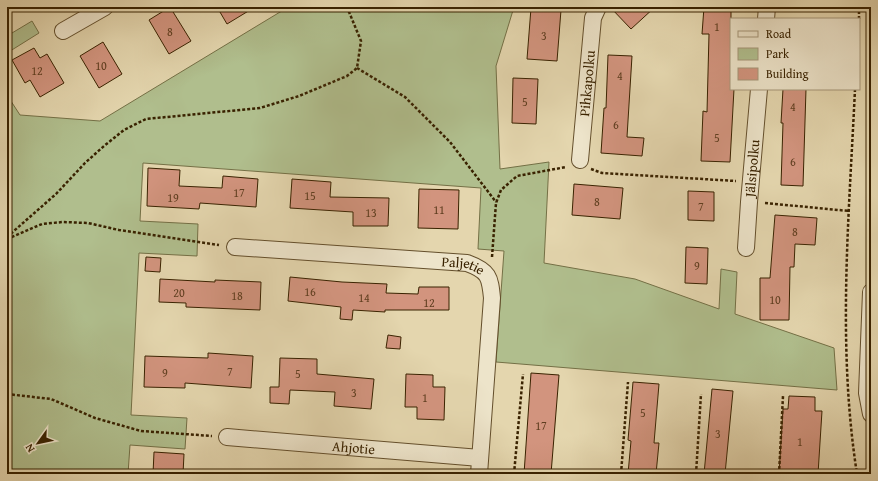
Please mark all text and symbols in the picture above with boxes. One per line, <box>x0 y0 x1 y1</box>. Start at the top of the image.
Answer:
house number: 1 <box>714 18 720 35</box>
legend <box>730 18 860 90</box>
house number: 8 <box>167 23 173 40</box>
text: Road <box>766 25 792 42</box>
house number: 3 <box>541 27 547 44</box>
text: Park <box>766 45 790 62</box>
street label: Pihkapolku <box>574 49 600 117</box>
house number: 10 <box>95 57 107 74</box>
house number: 12 <box>31 62 43 79</box>
text: Building <box>766 65 809 82</box>
house number: 4 <box>617 67 623 84</box>
house number: 5 <box>522 93 528 110</box>
house number: 4 <box>790 98 796 115</box>
house number: 6 <box>613 116 619 133</box>
house number: 5 <box>714 129 720 146</box>
street label: Jälsipolku <box>739 138 765 200</box>
house number: 6 <box>790 153 796 170</box>
house number: 17 <box>233 184 245 201</box>
house number: 15 <box>304 187 316 204</box>
house number: 19 <box>167 189 179 206</box>
house number: 8 <box>594 193 600 210</box>
house number: 7 <box>698 198 704 215</box>
house number: 11 <box>433 201 445 218</box>
house number: 13 <box>365 204 377 221</box>
house number: 8 <box>792 223 798 240</box>
street label: Paljetie <box>441 251 489 280</box>
house number: 9 <box>694 257 700 274</box>
house number: 16 <box>304 283 316 300</box>
house number: 20 <box>173 284 185 301</box>
house number: 18 <box>231 287 243 304</box>
house number: 14 <box>358 289 370 306</box>
house number: 10 <box>769 291 781 308</box>
house number: 12 <box>423 294 435 311</box>
house number: 7 <box>227 363 233 380</box>
house number: 9 <box>162 364 168 381</box>
house number: 5 <box>295 365 301 382</box>
house number: 3 <box>351 384 357 401</box>
house number: 1 <box>422 389 428 406</box>
house number: 5 <box>640 404 646 421</box>
house number: 17 <box>535 417 547 434</box>
north arrow <box>18 423 58 463</box>
house number: 3 <box>715 425 721 442</box>
house number: 1 <box>797 433 803 450</box>
street label: Ahjotie <box>331 436 376 459</box>
text: N <box>21 440 38 456</box>

